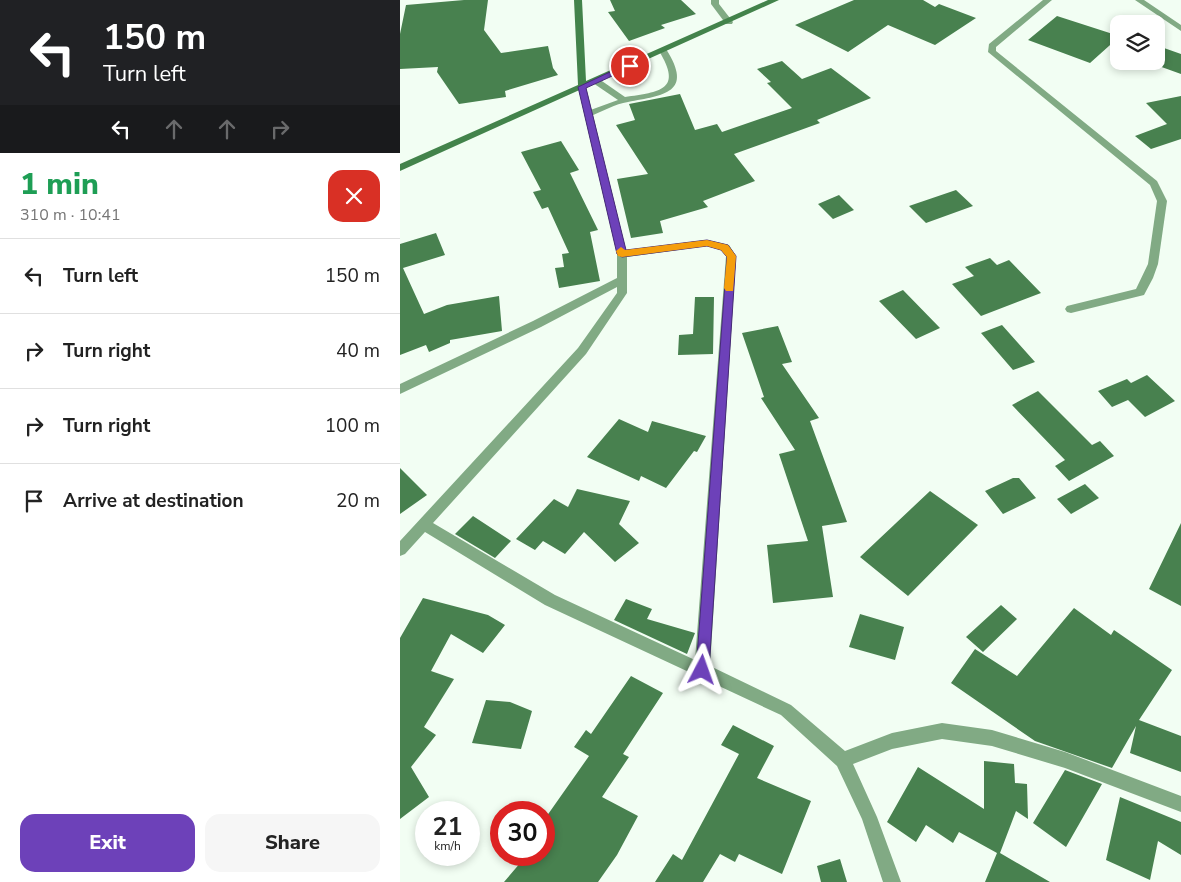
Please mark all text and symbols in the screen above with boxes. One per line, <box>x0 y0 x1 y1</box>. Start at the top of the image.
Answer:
text: 150 m <box>103 14 206 61</box>
map controls <box>1110 15 1165 70</box>
button: layers <box>1110 15 1165 70</box>
icon: left <box>20 20 85 85</box>
pin <box>609 45 651 87</box>
icon: arrive <box>616 52 644 80</box>
text: Turn left <box>103 59 186 89</box>
icon: left <box>107 115 135 143</box>
icon: ahead <box>160 115 188 143</box>
icon: ahead <box>213 115 241 143</box>
icon: right <box>266 115 294 143</box>
text: 1 min <box>20 164 99 205</box>
button: close <box>328 170 380 222</box>
text: 310 m · 10:41 <box>20 204 121 226</box>
icon: left <box>20 262 48 290</box>
text: Turn left <box>63 263 138 289</box>
text: 150 m <box>325 263 380 289</box>
icon: right <box>20 337 48 365</box>
text: Turn right <box>63 338 150 364</box>
text: 40 m <box>336 338 380 364</box>
icon: right <box>20 412 48 440</box>
text: Turn right <box>63 413 150 439</box>
text: 100 m <box>325 413 380 439</box>
icon: arrive <box>20 487 48 515</box>
text: Arrive at destination <box>63 488 244 514</box>
text: 20 m <box>336 488 380 514</box>
position arrow <box>675 643 727 695</box>
speed limit sign: 30 <box>490 801 555 866</box>
text: 21 <box>432 810 463 844</box>
button: Exit <box>20 814 195 872</box>
button: Share <box>205 814 380 872</box>
text: km/h <box>434 838 461 854</box>

